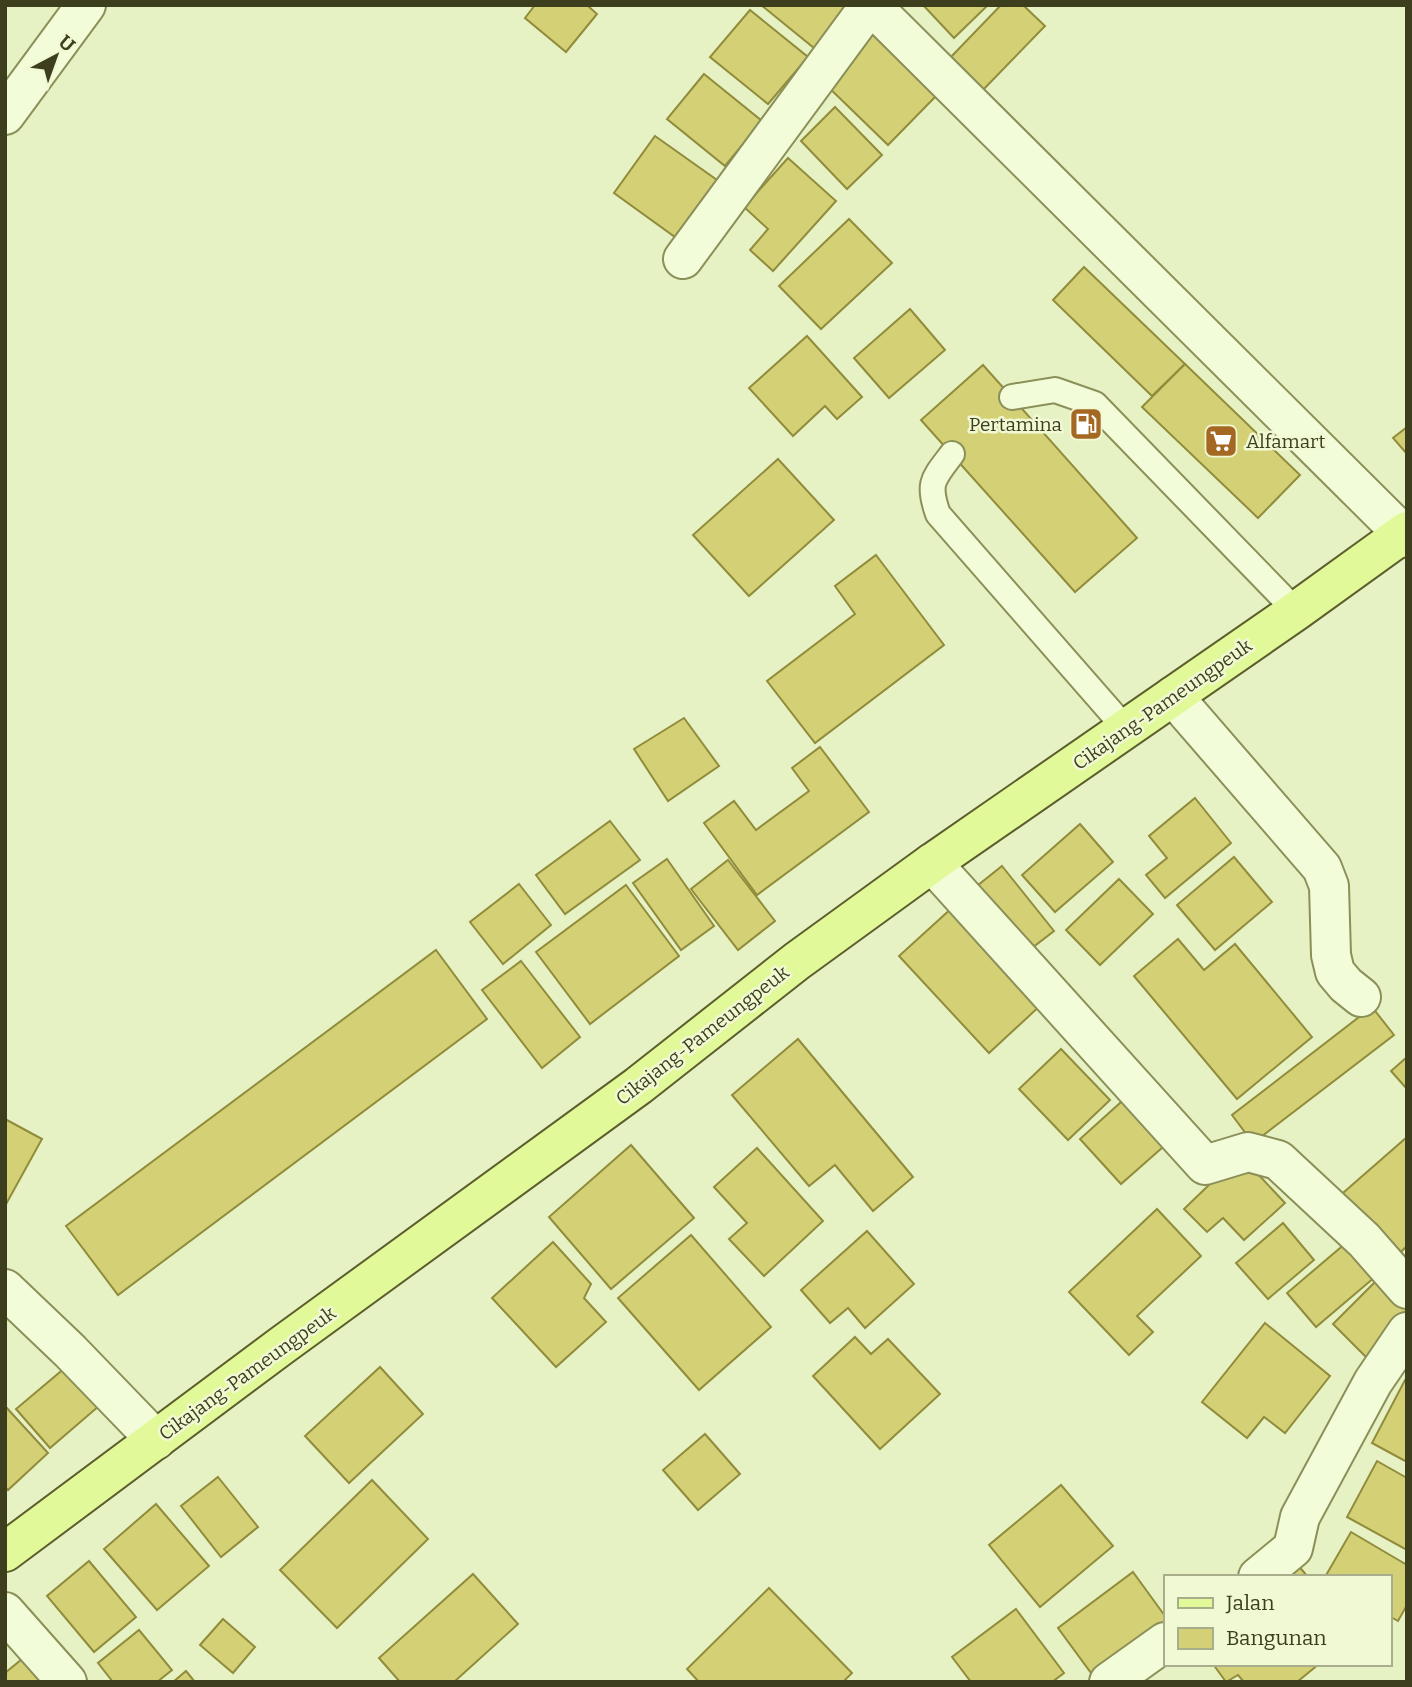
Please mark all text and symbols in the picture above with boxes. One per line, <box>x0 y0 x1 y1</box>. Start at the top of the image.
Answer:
north arrow <box>21 21 91 91</box>
text: U <box>54 30 80 57</box>
fuel station icon: Pertamina <box>1067 405 1105 443</box>
place label: Pertamina <box>969 413 1063 436</box>
supermarket icon: Alfamart <box>1202 422 1240 460</box>
place label: Alfamart <box>1246 430 1325 453</box>
street label: Cikajang-Pameungpeuk <box>1068 634 1256 775</box>
street label: Cikajang-Pameungpeuk <box>611 961 794 1110</box>
street label: Cikajang-Pameungpeuk <box>154 1301 340 1445</box>
legend <box>1164 1575 1391 1666</box>
text: Jalan <box>1225 1590 1275 1616</box>
text: Bangunan <box>1226 1625 1327 1651</box>

